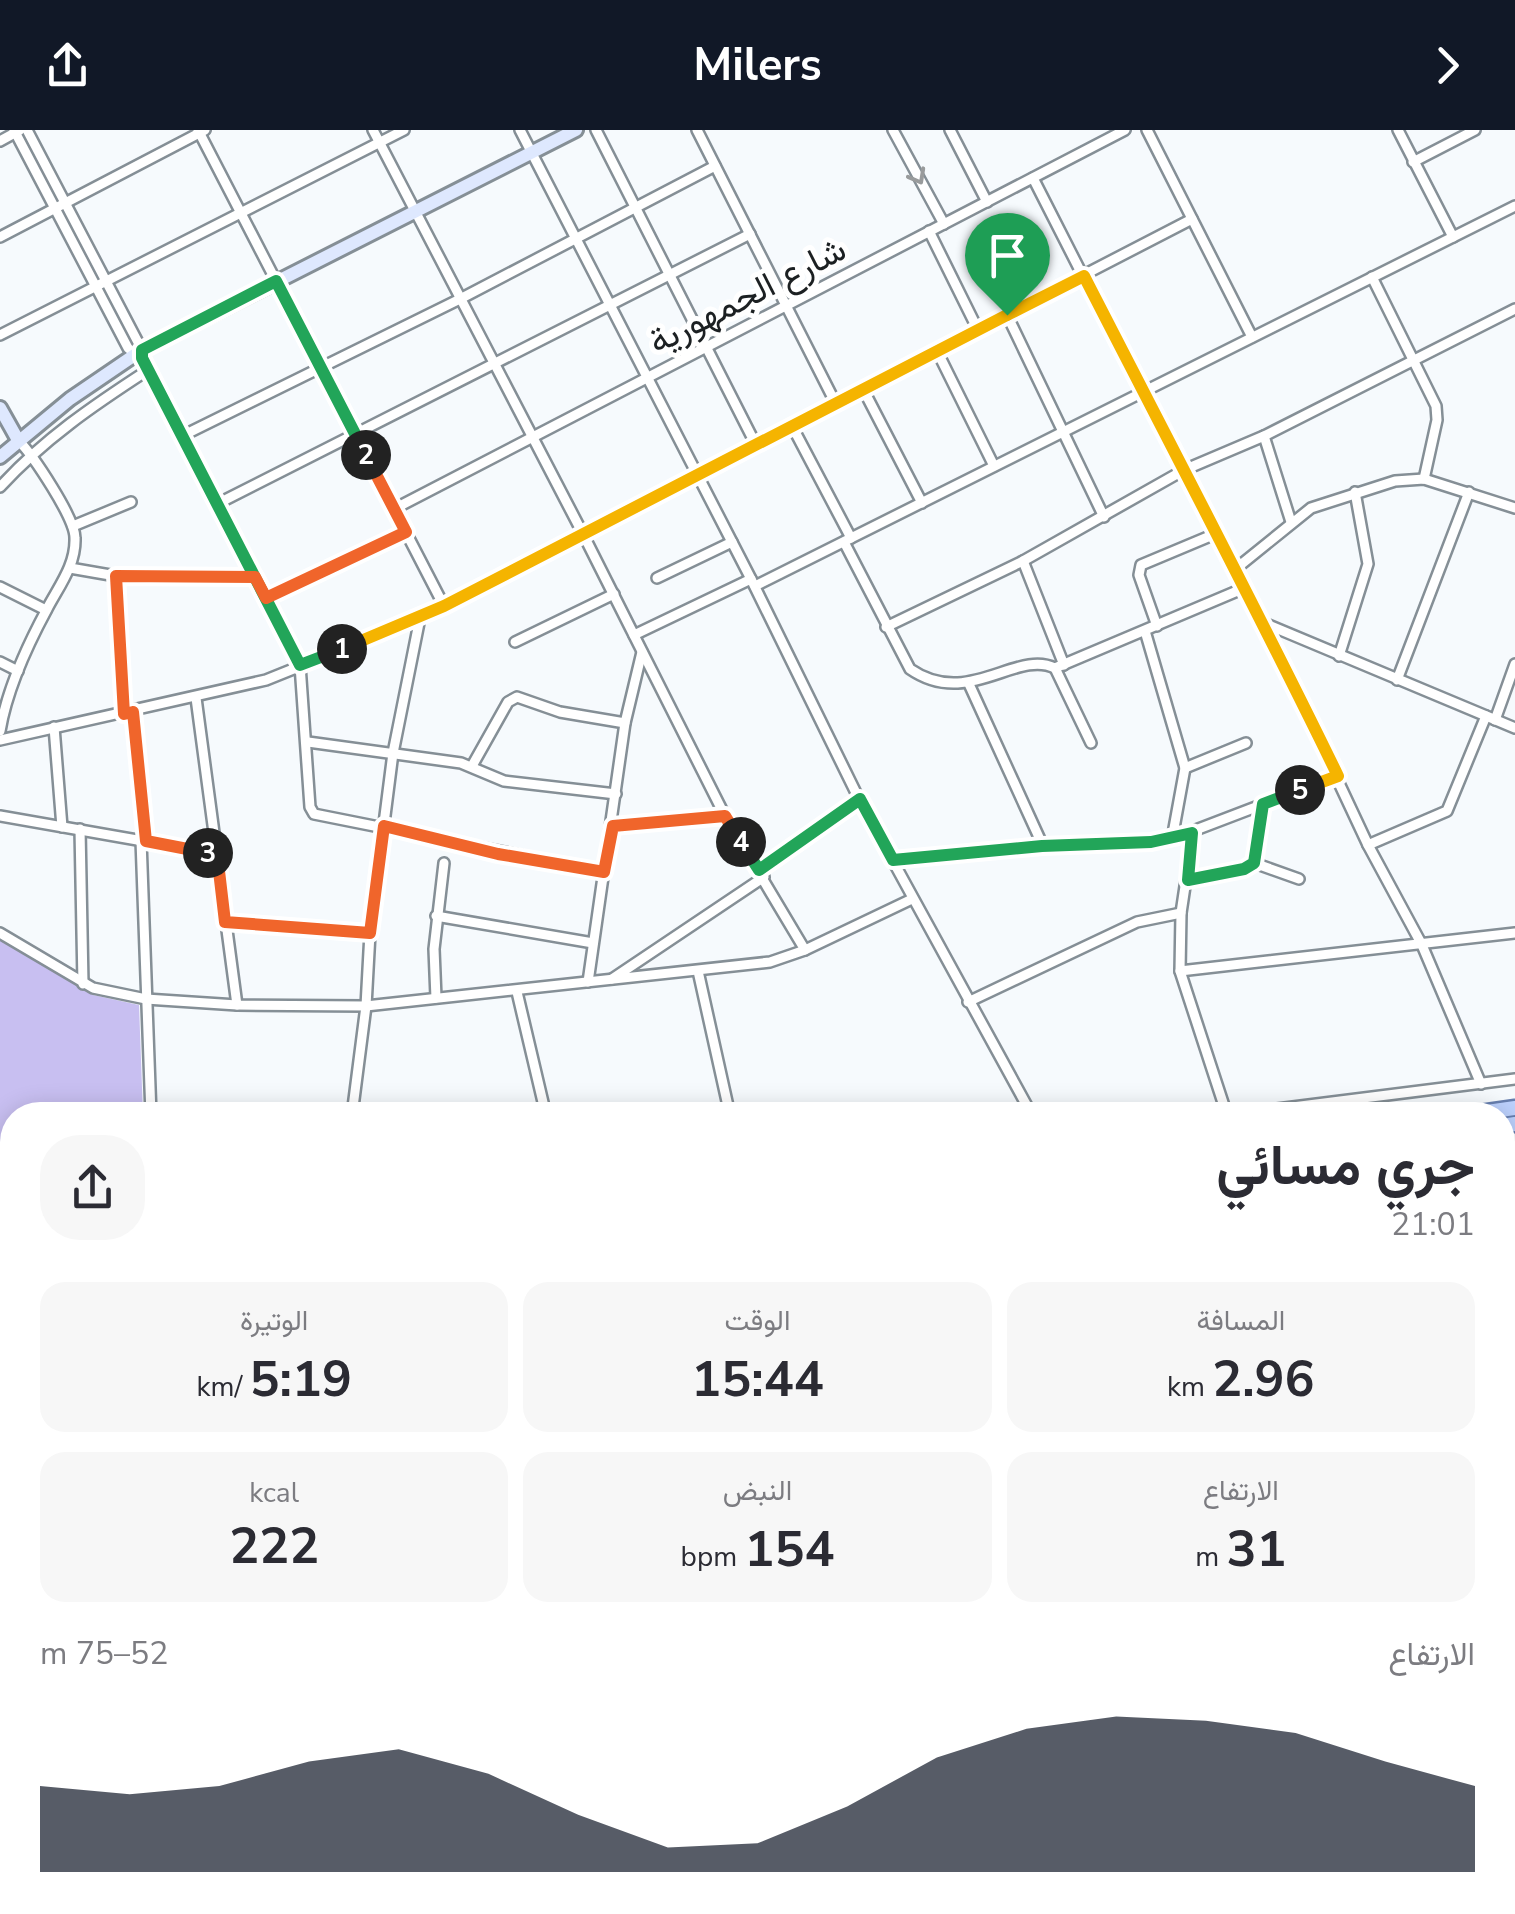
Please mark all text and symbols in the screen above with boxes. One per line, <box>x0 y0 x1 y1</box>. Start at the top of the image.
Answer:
text: Milers <box>693 35 822 96</box>
icon: share <box>40 38 95 93</box>
icon: forward <box>1420 38 1475 93</box>
one-way arrow <box>906 166 926 184</box>
pin <box>965 213 1050 316</box>
street label: شارع الجمهورية <box>641 226 854 365</box>
icon: arrive <box>980 228 1035 283</box>
pin: 2 <box>341 430 391 480</box>
text: 2 <box>358 436 374 474</box>
pin: 1 <box>317 624 367 674</box>
text: 1 <box>334 630 350 668</box>
pin: 5 <box>1275 765 1325 815</box>
text: 5 <box>1292 771 1308 809</box>
pin: 4 <box>716 817 766 867</box>
text: 4 <box>733 823 749 861</box>
pin: 3 <box>183 828 233 878</box>
text: 3 <box>200 834 216 872</box>
text: جري مسائي <box>1216 1128 1475 1203</box>
button: share <box>40 1135 145 1240</box>
text: 21:01 <box>1391 1203 1475 1246</box>
text: الوتيرة <box>240 1302 308 1340</box>
text: الوقت <box>725 1302 790 1340</box>
text: المسافة <box>1196 1302 1285 1340</box>
text: 5:19 <box>250 1345 352 1414</box>
text: 15:44 <box>691 1345 824 1414</box>
text: 2.96 <box>1212 1345 1315 1414</box>
text: /km <box>196 1368 250 1406</box>
text: km <box>1167 1368 1212 1406</box>
text: النبض <box>723 1472 792 1510</box>
text: الارتفاع <box>1203 1472 1279 1510</box>
text: kcal <box>249 1474 299 1512</box>
text: 222 <box>229 1512 319 1581</box>
text: 154 <box>744 1515 834 1584</box>
text: 31 <box>1226 1515 1286 1584</box>
text: bpm <box>681 1538 744 1576</box>
text: m <box>1195 1538 1226 1576</box>
text: 52–75 m <box>40 1632 168 1675</box>
text: الارتفاع <box>1388 1633 1475 1676</box>

